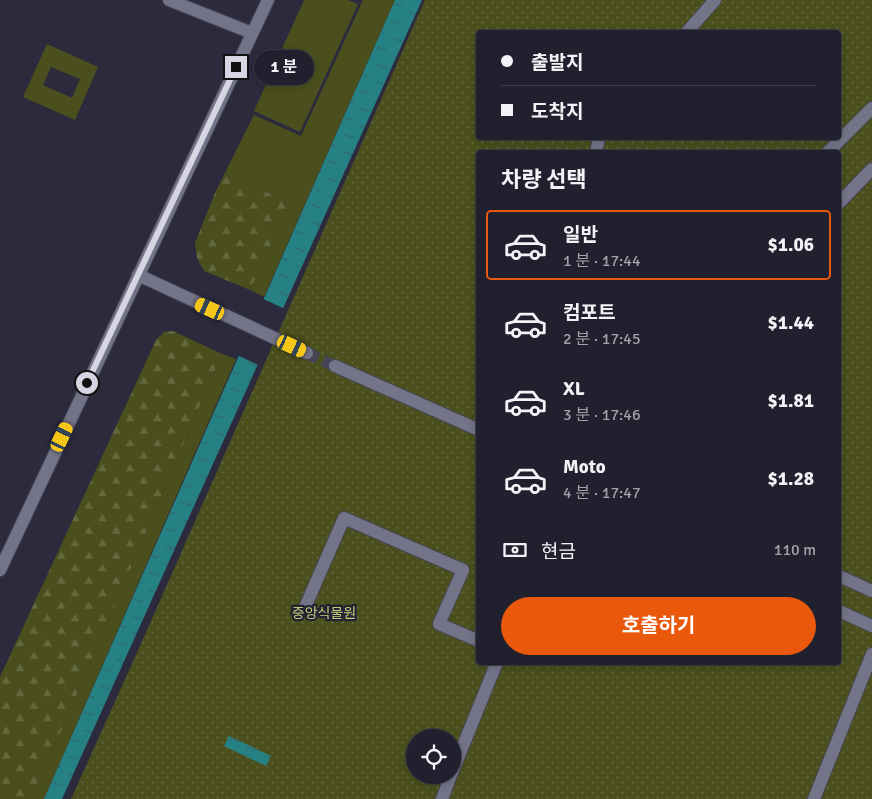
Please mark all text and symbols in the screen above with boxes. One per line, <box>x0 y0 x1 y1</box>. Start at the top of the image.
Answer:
callout: 1 분 <box>254 50 314 84</box>
text: 출발지 <box>531 51 583 75</box>
route end <box>225 56 247 78</box>
text: 1 분 <box>271 57 297 77</box>
text: 도착지 <box>531 100 583 124</box>
text: 차량 선택 <box>501 166 587 193</box>
icon: car <box>503 223 548 268</box>
text: 일반 <box>563 223 598 247</box>
text: $1.06 <box>768 233 814 257</box>
text: 1 분 · 17:44 <box>563 251 641 271</box>
car <box>193 296 226 322</box>
icon: car <box>503 301 548 346</box>
text: 컴포트 <box>563 301 615 325</box>
text: $1.44 <box>768 311 814 335</box>
text: 2 분 · 17:45 <box>563 329 641 349</box>
car <box>275 333 308 359</box>
route start <box>76 372 98 394</box>
text: XL <box>563 377 585 401</box>
icon: car <box>503 379 548 424</box>
text: $1.81 <box>768 389 814 413</box>
text: 3 분 · 17:46 <box>563 405 641 425</box>
car <box>48 420 75 454</box>
text: Moto <box>563 455 606 479</box>
icon: car <box>503 457 548 502</box>
text: $1.28 <box>768 467 814 491</box>
text: 4 분 · 17:47 <box>563 483 641 503</box>
icon: cash <box>501 536 529 564</box>
text: 현금 <box>541 540 576 564</box>
text: 110 m <box>774 540 816 560</box>
button: 호출하기 <box>501 597 816 655</box>
park label: 중앙식물원 <box>292 605 356 622</box>
map controls <box>406 729 461 784</box>
button: locate <box>406 729 461 784</box>

